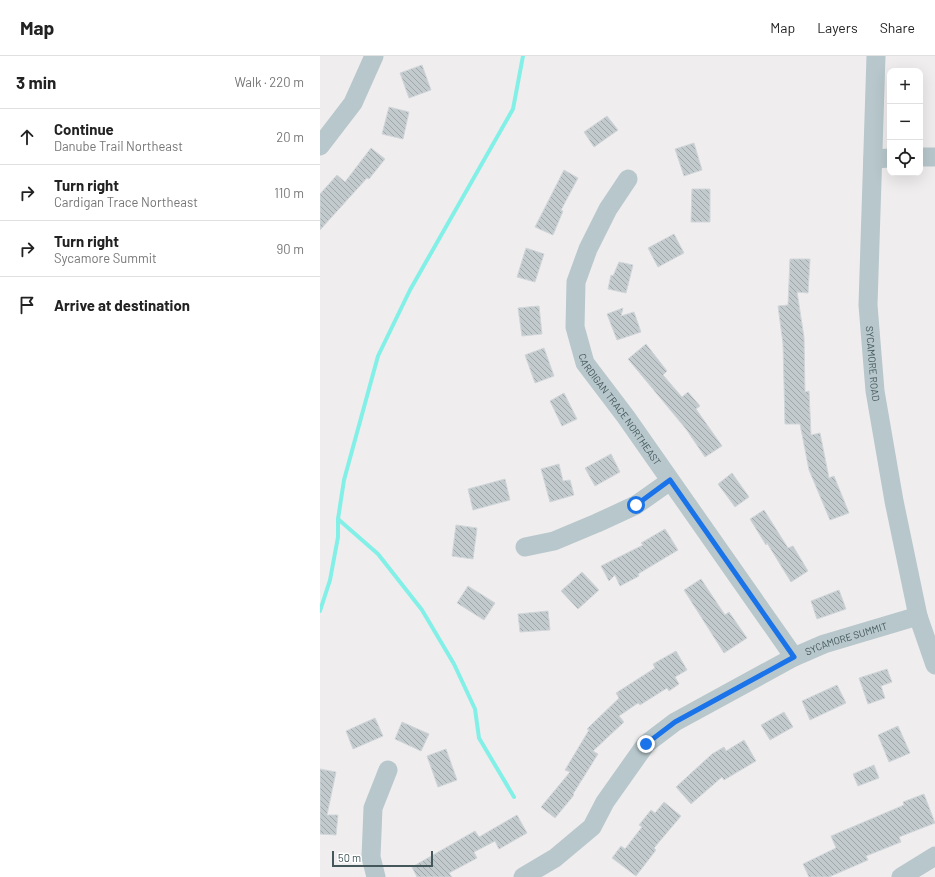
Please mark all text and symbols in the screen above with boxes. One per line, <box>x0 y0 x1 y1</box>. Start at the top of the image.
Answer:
text: Map <box>20 16 54 39</box>
text: Map <box>770 19 795 36</box>
text: Layers <box>817 19 858 36</box>
text: Share <box>880 19 915 36</box>
map controls <box>887 68 923 176</box>
button: + <box>887 68 923 104</box>
text: 3 min <box>16 72 56 92</box>
text: Walk · 220 m <box>234 74 304 90</box>
button: − <box>887 104 923 140</box>
text: Continue <box>54 120 114 138</box>
icon: ahead <box>16 126 38 148</box>
text: 20 m <box>276 129 304 145</box>
text: Danube Trail Northeast <box>54 138 183 154</box>
button: locate <box>887 140 923 176</box>
text: Turn right <box>54 176 119 194</box>
icon: right <box>16 182 38 204</box>
text: 110 m <box>274 185 304 201</box>
text: Cardigan Trace Northeast <box>54 194 198 210</box>
text: Turn right <box>54 232 119 250</box>
icon: right <box>16 238 38 260</box>
text: 90 m <box>277 241 304 257</box>
text: Sycamore Summit <box>54 250 157 266</box>
icon: arrive <box>16 294 38 316</box>
text: Arrive at destination <box>54 296 190 314</box>
street label: SYCAMORE ROAD <box>864 326 883 402</box>
street label: CARDIGAN TRACE NORTHEAST <box>577 352 664 468</box>
route start <box>627 496 645 514</box>
street label: SYCAMORE SUMMIT <box>803 619 889 658</box>
route end <box>637 735 655 753</box>
scale bar <box>332 849 433 868</box>
text: 50 m <box>338 851 361 864</box>

